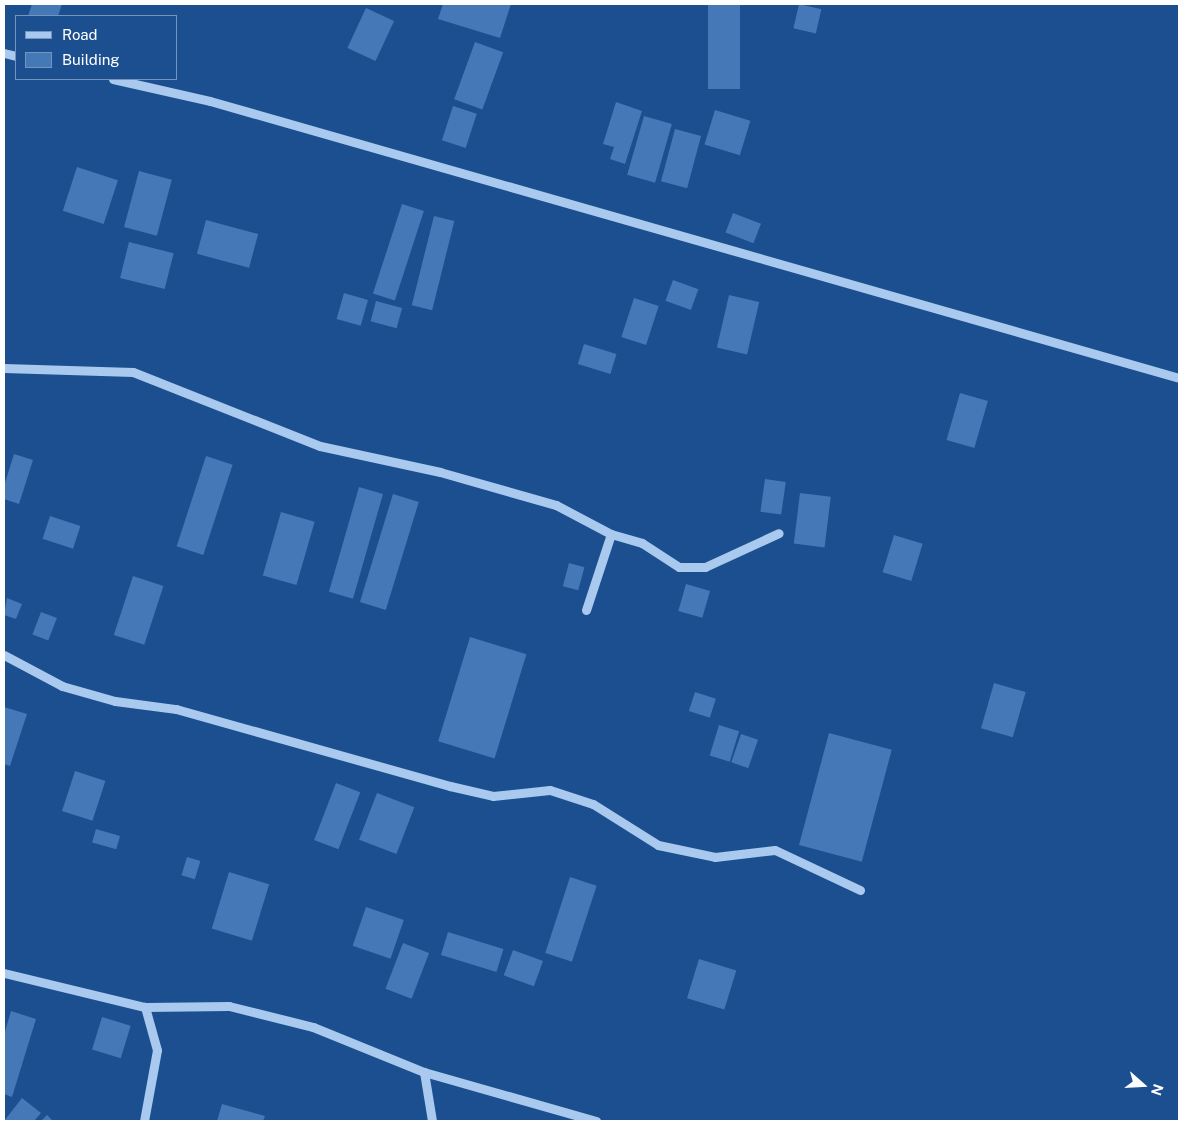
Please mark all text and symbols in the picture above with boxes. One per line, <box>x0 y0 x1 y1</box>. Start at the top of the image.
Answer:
legend <box>15 15 178 80</box>
text: Road <box>62 26 98 43</box>
text: Building <box>62 51 120 68</box>
north arrow <box>1118 1060 1168 1110</box>
text: N <box>1148 1082 1167 1098</box>

